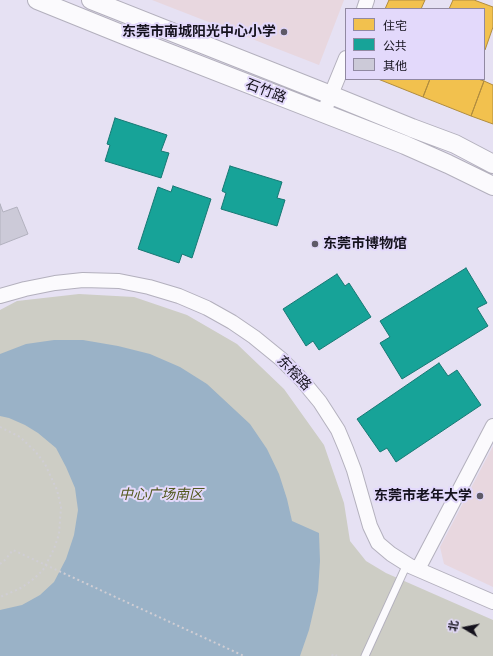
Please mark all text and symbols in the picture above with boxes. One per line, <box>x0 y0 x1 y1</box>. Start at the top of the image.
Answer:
legend <box>345 8 485 80</box>
text: 住宅 <box>383 19 407 33</box>
place label: 东莞市南城阳光中心小学 <box>122 24 276 40</box>
marker: 东莞市南城阳光中心小学 <box>279 27 289 37</box>
text: 公共 <box>383 39 407 53</box>
text: 其他 <box>383 59 407 73</box>
street label: 石竹路 <box>243 76 289 106</box>
place label: 东莞市博物馆 <box>323 236 407 252</box>
marker: 东莞市博物馆 <box>310 239 320 249</box>
street label: 东榕路 <box>273 352 315 394</box>
park label: 中心广场南区 <box>119 487 203 503</box>
place label: 东莞市老年大学 <box>374 488 472 504</box>
marker: 东莞市老年大学 <box>475 491 485 501</box>
north arrow <box>445 608 485 648</box>
text: 北 <box>446 619 460 632</box>

